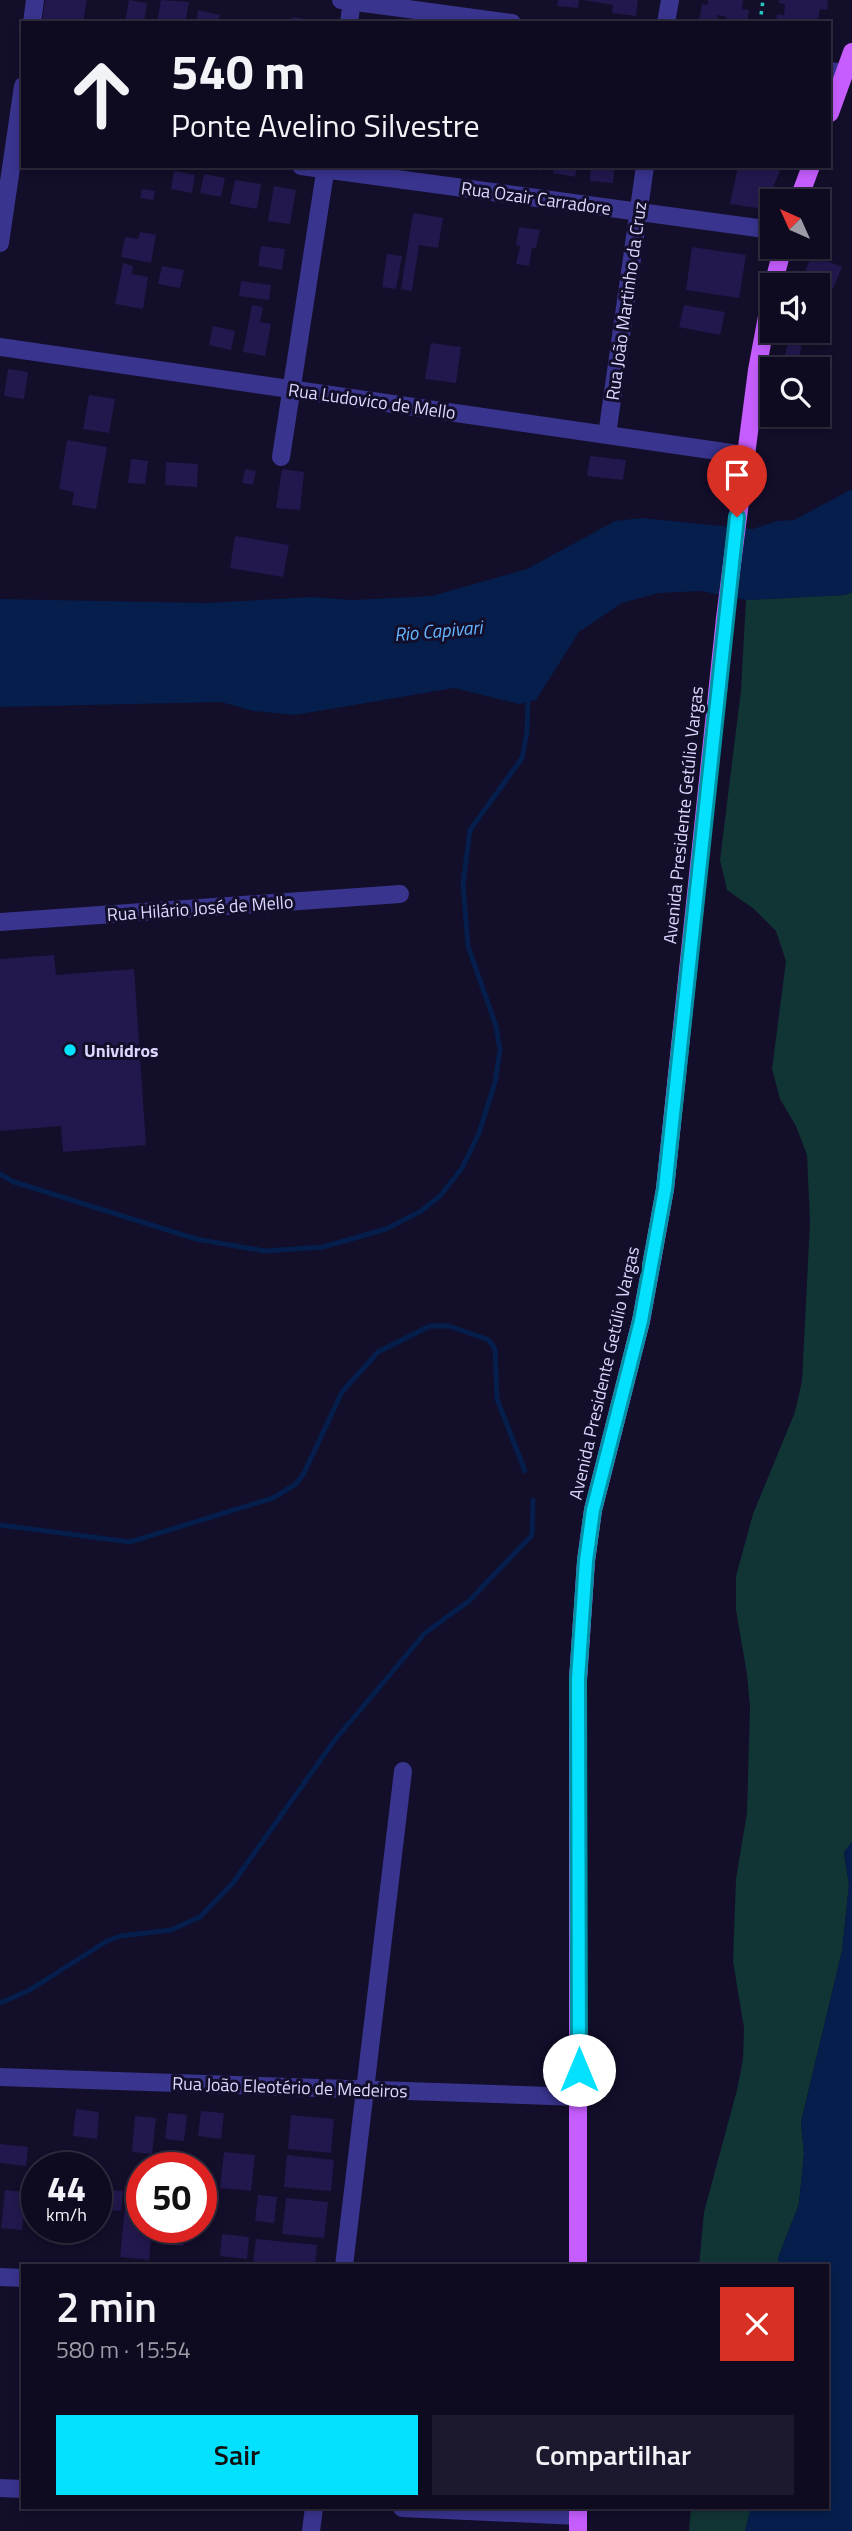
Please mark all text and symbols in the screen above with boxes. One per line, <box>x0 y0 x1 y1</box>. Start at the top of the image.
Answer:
text: 540 m <box>171 33 305 108</box>
icon: ahead <box>56 49 147 140</box>
text: Ponte Avelino Silvestre <box>171 101 480 149</box>
street label: Rua Ozair Carradore <box>459 174 613 222</box>
north arrow <box>760 189 830 259</box>
map controls <box>760 189 830 427</box>
street label: Rua João Martinho da Cruz <box>599 200 653 402</box>
button: sound <box>760 273 830 343</box>
button: search <box>760 357 830 427</box>
street label: Rua Ludovico de Mello <box>287 376 457 426</box>
pin <box>707 445 767 517</box>
icon: arrive <box>718 456 756 494</box>
water label: Rio Capivari <box>393 612 485 648</box>
street label: Avenida Presidente Getúlio Vargas <box>656 685 710 945</box>
street label: Rua Hilário José de Mello <box>106 888 294 928</box>
place label: Unividros <box>84 1037 159 1064</box>
marker: Unividros <box>62 1042 78 1058</box>
street label: Avenida Presidente Getúlio Vargas <box>562 1244 646 1502</box>
position arrow <box>542 2033 616 2107</box>
street label: Rua João Eleotério de Medeiros <box>172 2069 408 2105</box>
speed limit sign: 50 <box>126 2152 217 2243</box>
text: 44 <box>47 2161 86 2215</box>
text: km/h <box>46 2201 87 2228</box>
text: 2 min <box>56 2274 157 2338</box>
button: close <box>720 2287 794 2361</box>
text: 580 m · 15:54 <box>56 2332 191 2367</box>
button: Sair <box>56 2415 418 2495</box>
button: Compartilhar <box>432 2415 794 2495</box>

